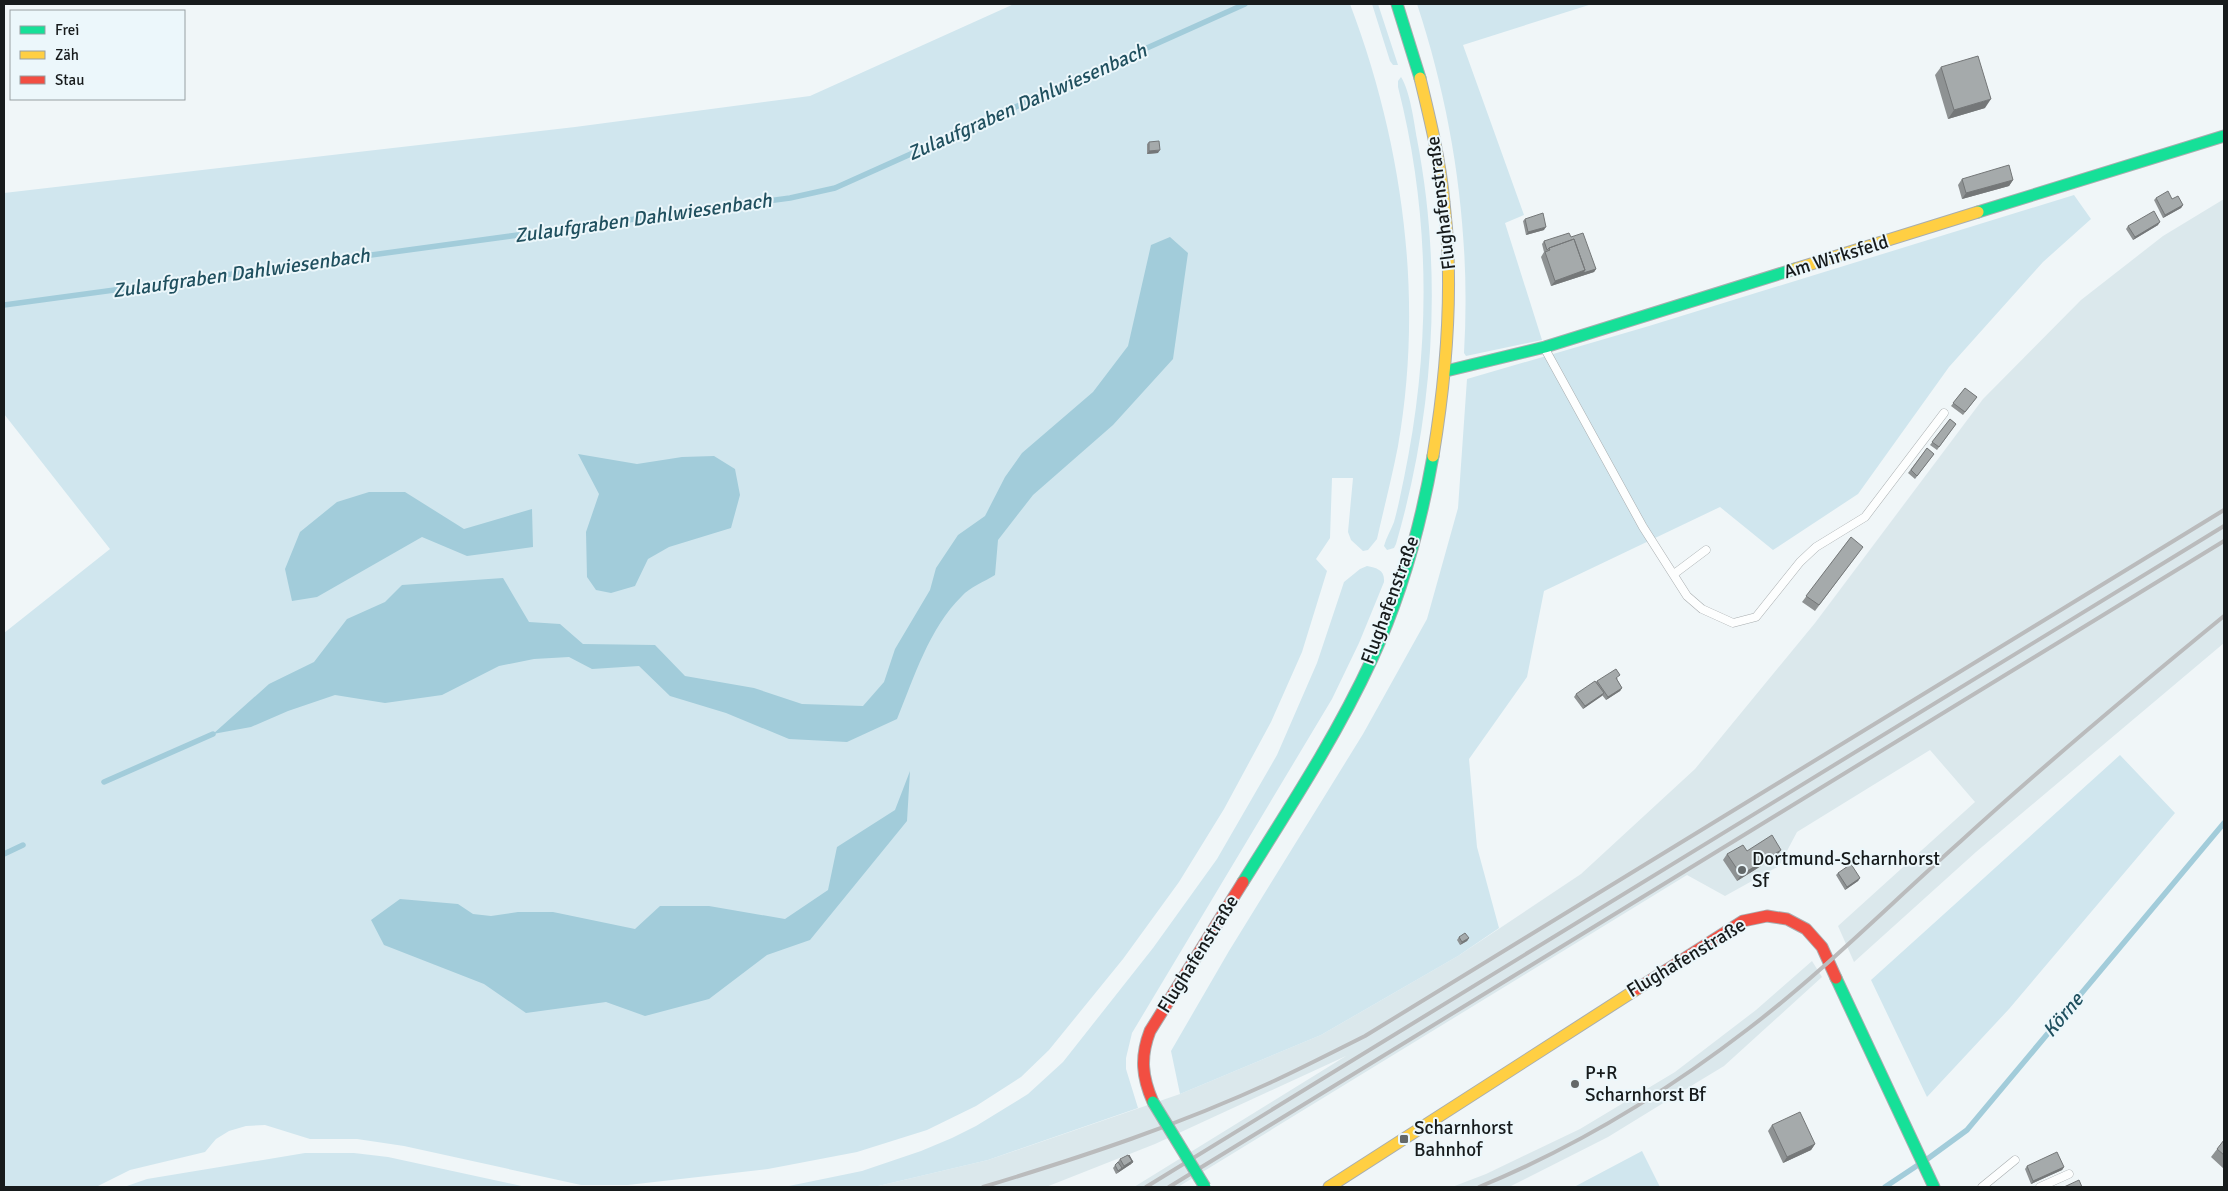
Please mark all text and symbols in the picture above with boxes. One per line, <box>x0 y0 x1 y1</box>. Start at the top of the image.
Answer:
legend <box>10 10 185 100</box>
text: Frei <box>55 21 79 39</box>
water label: Zulaufgraben Dahlwiesenbach <box>903 37 1152 166</box>
text: Zäh <box>55 46 79 64</box>
text: Stau <box>55 71 84 89</box>
street label: Flughafenstraße <box>1421 135 1461 271</box>
water label: Zulaufgraben Dahlwiesenbach <box>513 187 774 248</box>
street label: Am Wirksfeld <box>1781 230 1891 284</box>
water label: Zulaufgraben Dahlwiesenbach <box>111 242 372 303</box>
street label: Flughafenstraße <box>1356 533 1424 667</box>
place label: Dortmund-Scharnhorst Sf <box>1752 847 1940 893</box>
marker: Dortmund-Scharnhorst Sf <box>1736 864 1748 876</box>
street label: Flughafenstraße <box>1152 891 1244 1017</box>
street label: Flughafenstraße <box>1622 913 1750 1003</box>
water label: Körne <box>2037 987 2089 1042</box>
place label: P+R Scharnhorst Bf <box>1585 1061 1707 1107</box>
marker: P+R Scharnhorst Bf <box>1569 1078 1581 1090</box>
place label: Scharnhorst Bahnhof <box>1414 1116 1513 1162</box>
marker: Scharnhorst Bahnhof <box>1398 1133 1410 1145</box>

